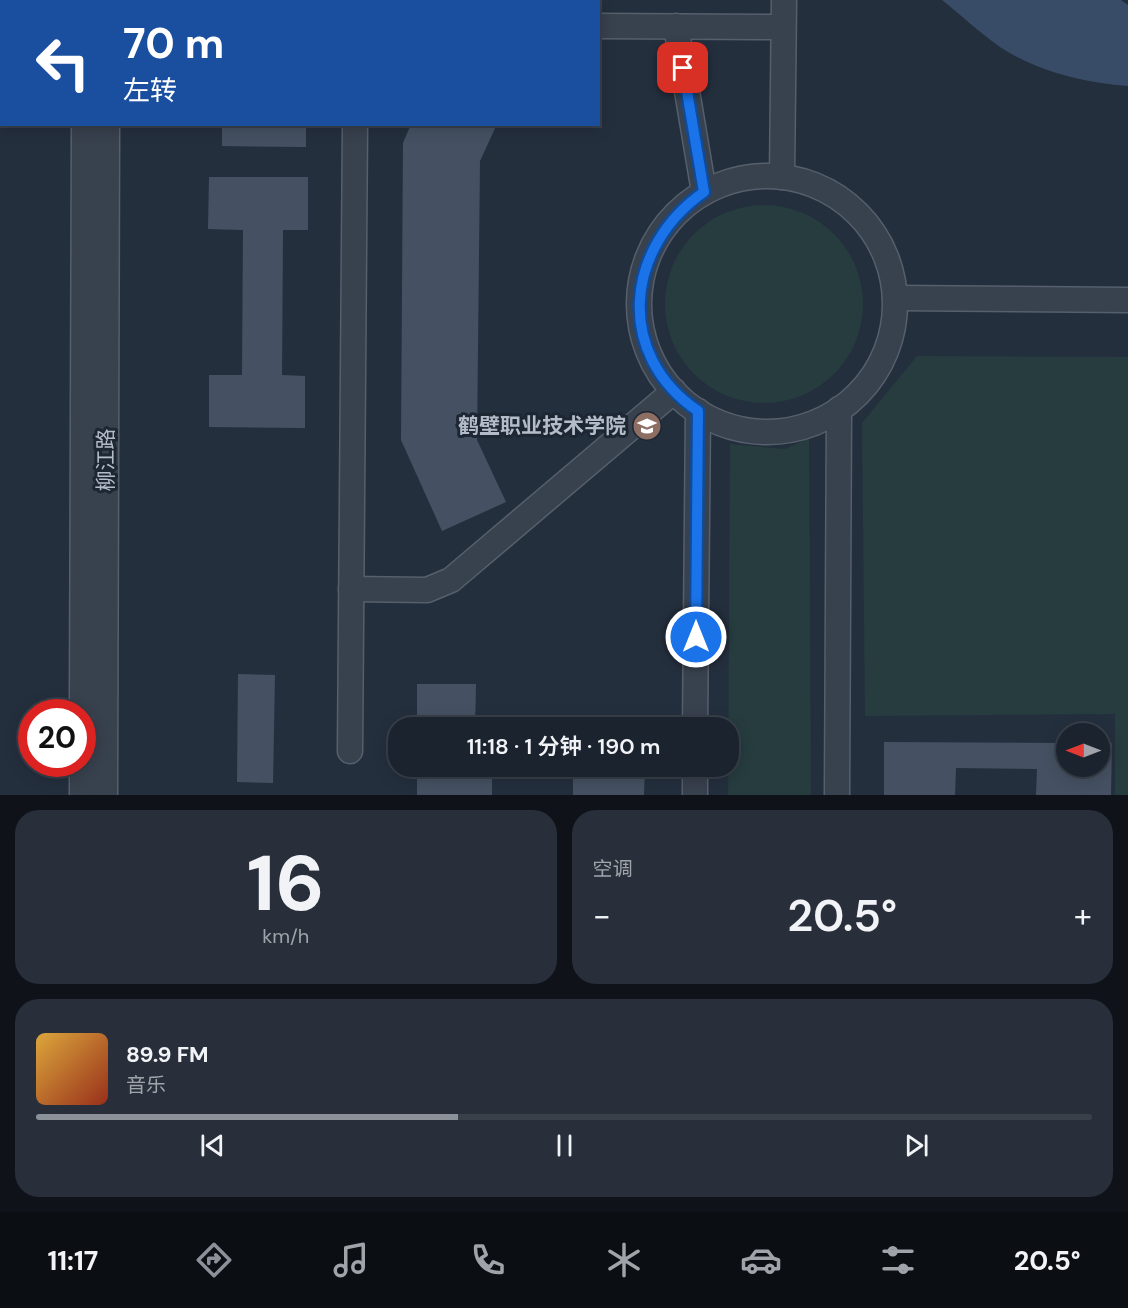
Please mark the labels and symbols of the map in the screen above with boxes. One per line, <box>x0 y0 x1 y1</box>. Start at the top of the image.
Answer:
pin <box>657 42 708 93</box>
school or university icon: 鹤壁职业技术学院 <box>631 410 663 442</box>
place label: 鹤壁职业技术学院 <box>458 412 626 440</box>
street label: 柳江路 <box>92 429 120 492</box>
position arrow <box>664 605 728 669</box>
speed limit sign: 20 <box>18 699 96 777</box>
north arrow <box>1056 723 1110 777</box>

